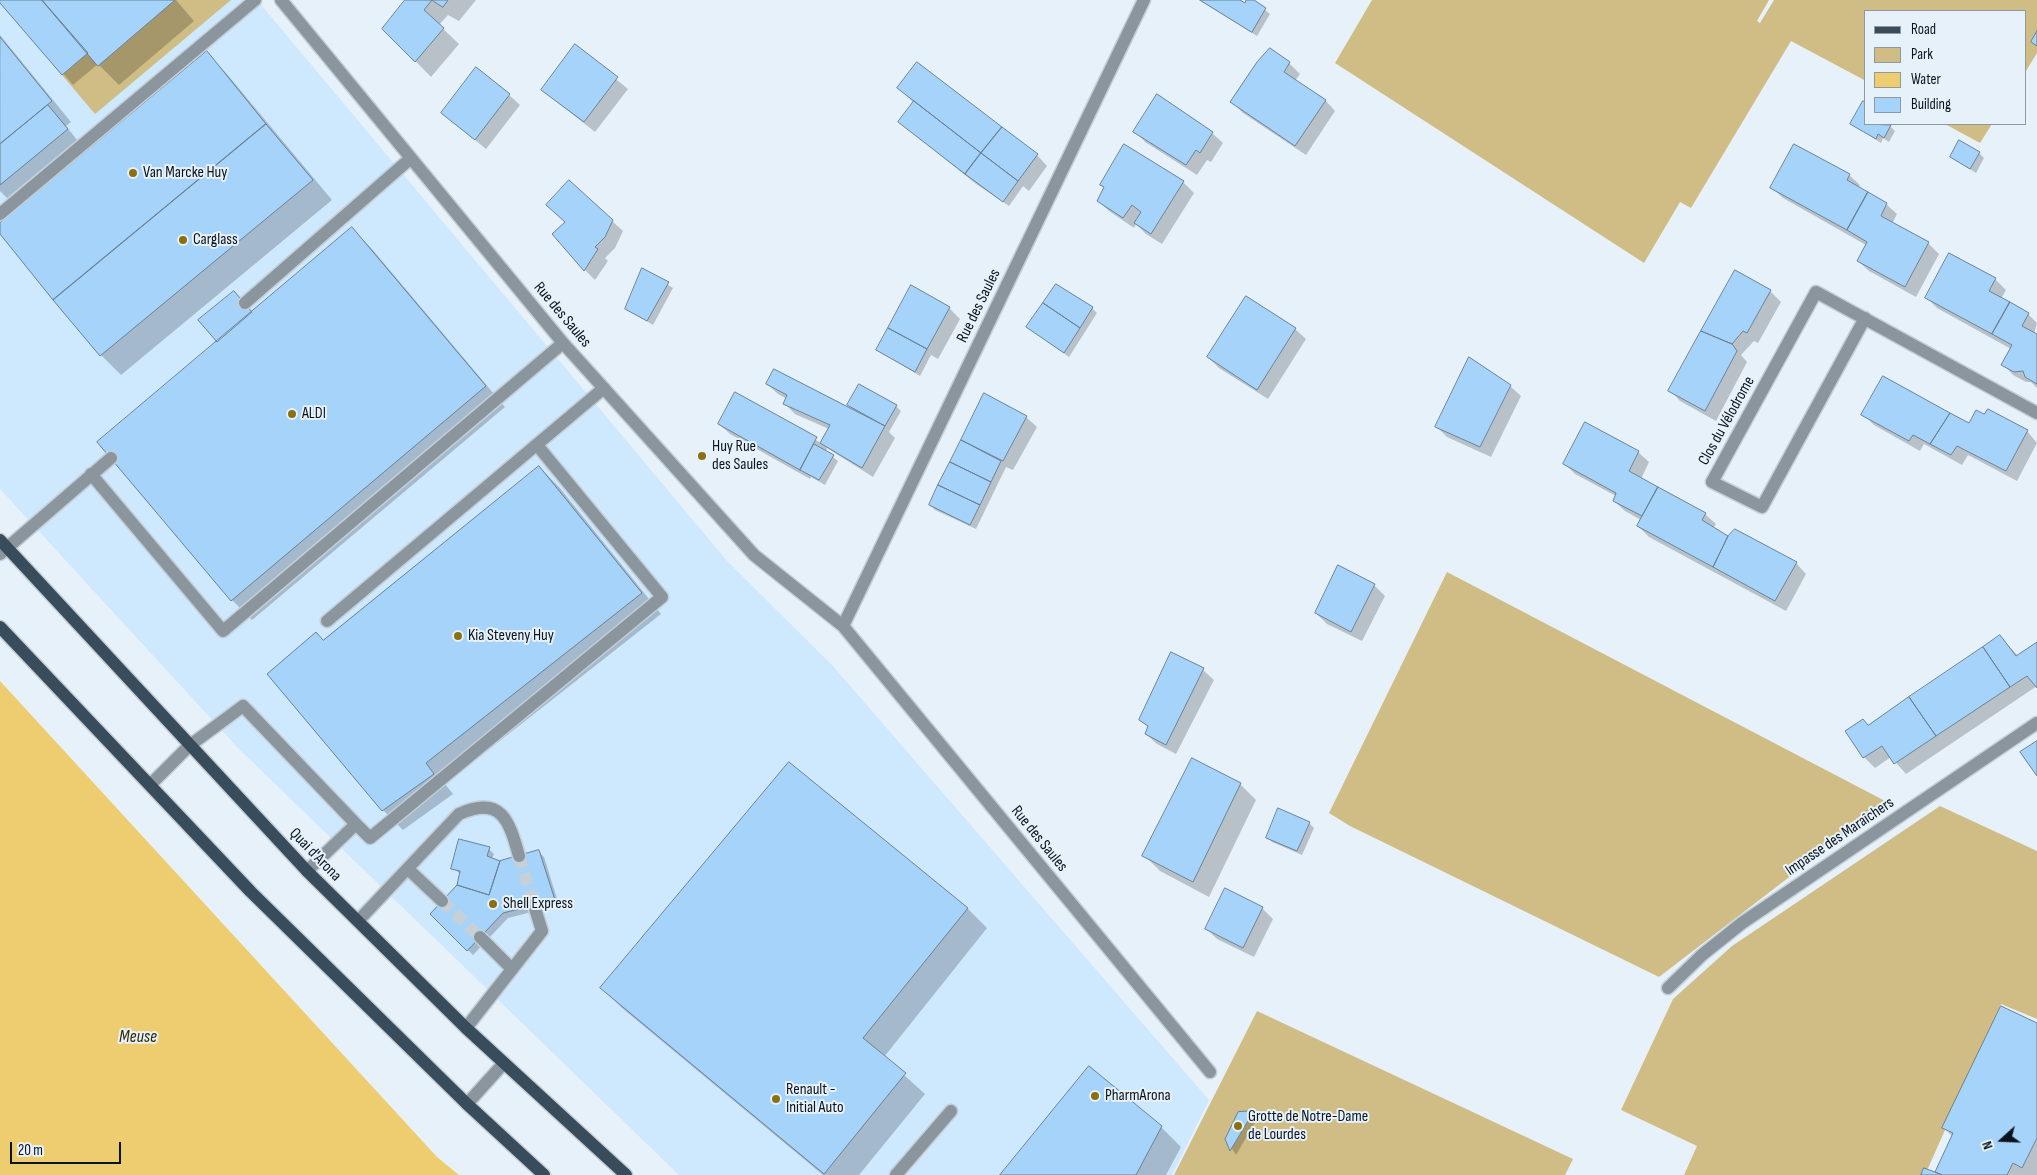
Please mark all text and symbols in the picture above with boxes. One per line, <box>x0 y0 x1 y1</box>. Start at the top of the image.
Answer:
legend <box>1864 10 2027 125</box>
text: Road <box>1911 20 1936 39</box>
text: Park <box>1911 45 1933 64</box>
text: Water <box>1911 70 1941 89</box>
text: Building <box>1911 95 1951 114</box>
place label: Van Marcke Huy <box>143 163 227 183</box>
marker: Van Marcke Huy <box>127 167 139 179</box>
place label: Carglass <box>193 230 238 250</box>
marker: Carglass <box>177 234 189 246</box>
street label: Rue des Saules <box>953 266 1005 346</box>
street label: Rue des Saules <box>529 278 595 352</box>
street label: Clos du Vélodrome <box>1695 373 1759 469</box>
place label: ALDI <box>302 404 326 424</box>
marker: ALDI <box>286 408 298 420</box>
place label: Huy Rue des Saules <box>712 437 768 475</box>
marker: Huy Rue des Saules <box>696 450 708 462</box>
place label: Kia Steveny Huy <box>468 626 554 646</box>
marker: Kia Steveny Huy <box>452 630 464 642</box>
street label: Impasse des Maraîchers <box>1782 794 1898 880</box>
street label: Rue des Saules <box>1007 802 1071 876</box>
street label: Quai d'Arona <box>285 824 345 886</box>
place label: Shell Express <box>503 894 573 914</box>
marker: Shell Express <box>487 898 499 910</box>
water label: Meuse <box>119 1026 157 1048</box>
place label: Renault - Initial Auto <box>786 1080 844 1118</box>
place label: PharmArona <box>1105 1086 1171 1106</box>
marker: PharmArona <box>1089 1090 1101 1102</box>
marker: Renault - Initial Auto <box>770 1093 782 1105</box>
place label: Grotte de Notre-Dame de Lourdes <box>1248 1107 1368 1145</box>
north arrow <box>1977 1115 2027 1165</box>
marker: Grotte de Notre-Dame de Lourdes <box>1232 1120 1244 1132</box>
scale bar <box>12 1132 124 1164</box>
text: N <box>1978 1139 1997 1152</box>
text: 20 m <box>18 1141 43 1160</box>

